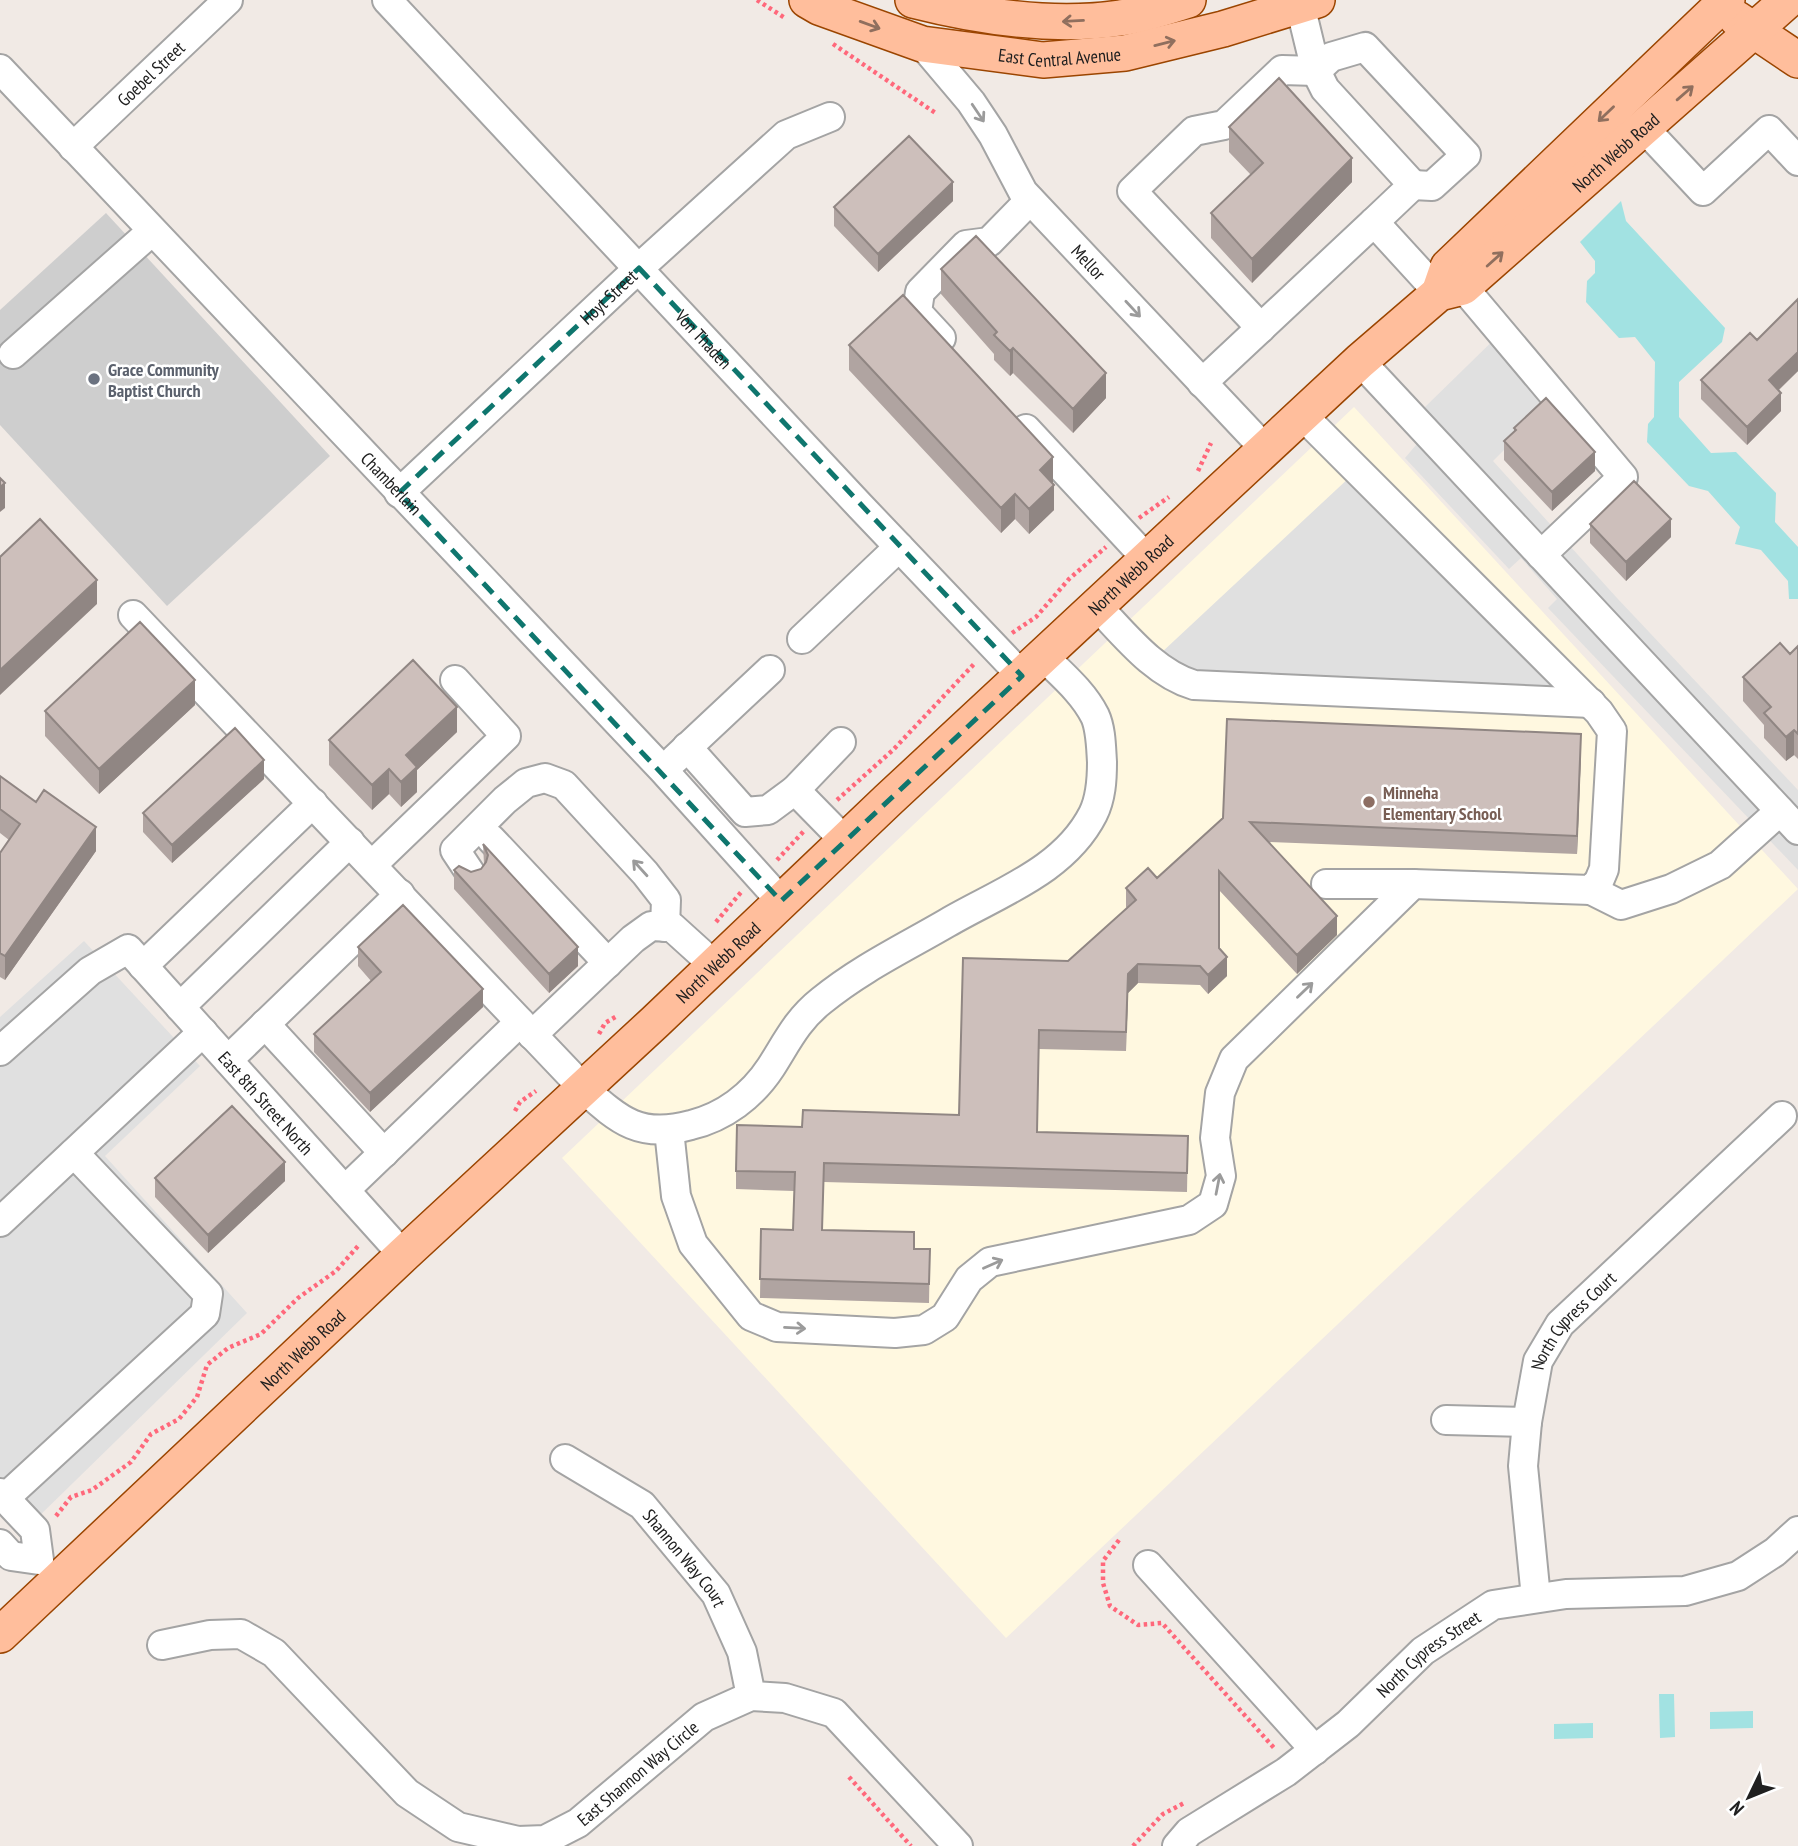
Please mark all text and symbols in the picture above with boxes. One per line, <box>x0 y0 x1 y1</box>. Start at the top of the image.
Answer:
one-way arrow <box>1062 14 1085 27</box>
one-way arrow <box>858 20 880 33</box>
street label: Goebel Street <box>112 36 189 111</box>
one-way arrow <box>1153 36 1176 49</box>
street label: East Central Avenue <box>997 42 1122 71</box>
one-way arrow <box>1676 85 1694 101</box>
one-way arrow <box>971 102 985 122</box>
one-way arrow <box>1598 106 1615 123</box>
street label: North Webb Road <box>1567 108 1664 197</box>
street label: Mellor <box>1067 239 1111 284</box>
one-way arrow <box>1486 250 1503 267</box>
street label: Hoyt Street <box>575 264 642 329</box>
one-way arrow <box>1124 300 1141 317</box>
street label: Von Thaden <box>670 304 737 373</box>
place label: Grace Community Baptist Church <box>108 358 220 402</box>
marker: Grace Community Baptist Church <box>86 371 102 387</box>
street label: Chamberlain <box>356 447 427 520</box>
street label: North Webb Road <box>1083 529 1178 620</box>
place label: Minneha Elementary School <box>1383 781 1502 825</box>
marker: Minneha Elementary School <box>1361 794 1377 810</box>
one-way arrow <box>632 859 648 877</box>
street label: North Webb Road <box>671 916 765 1008</box>
one-way arrow <box>1296 982 1313 999</box>
street label: East 8th Street North <box>214 1046 319 1159</box>
one-way arrow <box>1212 1173 1225 1195</box>
one-way arrow <box>981 1257 1003 1270</box>
street label: North Cypress Court <box>1525 1266 1620 1372</box>
street label: North Webb Road <box>255 1304 350 1395</box>
one-way arrow <box>783 1322 806 1335</box>
street label: Shannon Way Court <box>638 1504 732 1610</box>
street label: North Cypress Street <box>1371 1605 1485 1702</box>
street label: East Shannon Way Circle <box>572 1715 703 1831</box>
north arrow <box>1714 1762 1784 1832</box>
text: N <box>1724 1797 1749 1821</box>

